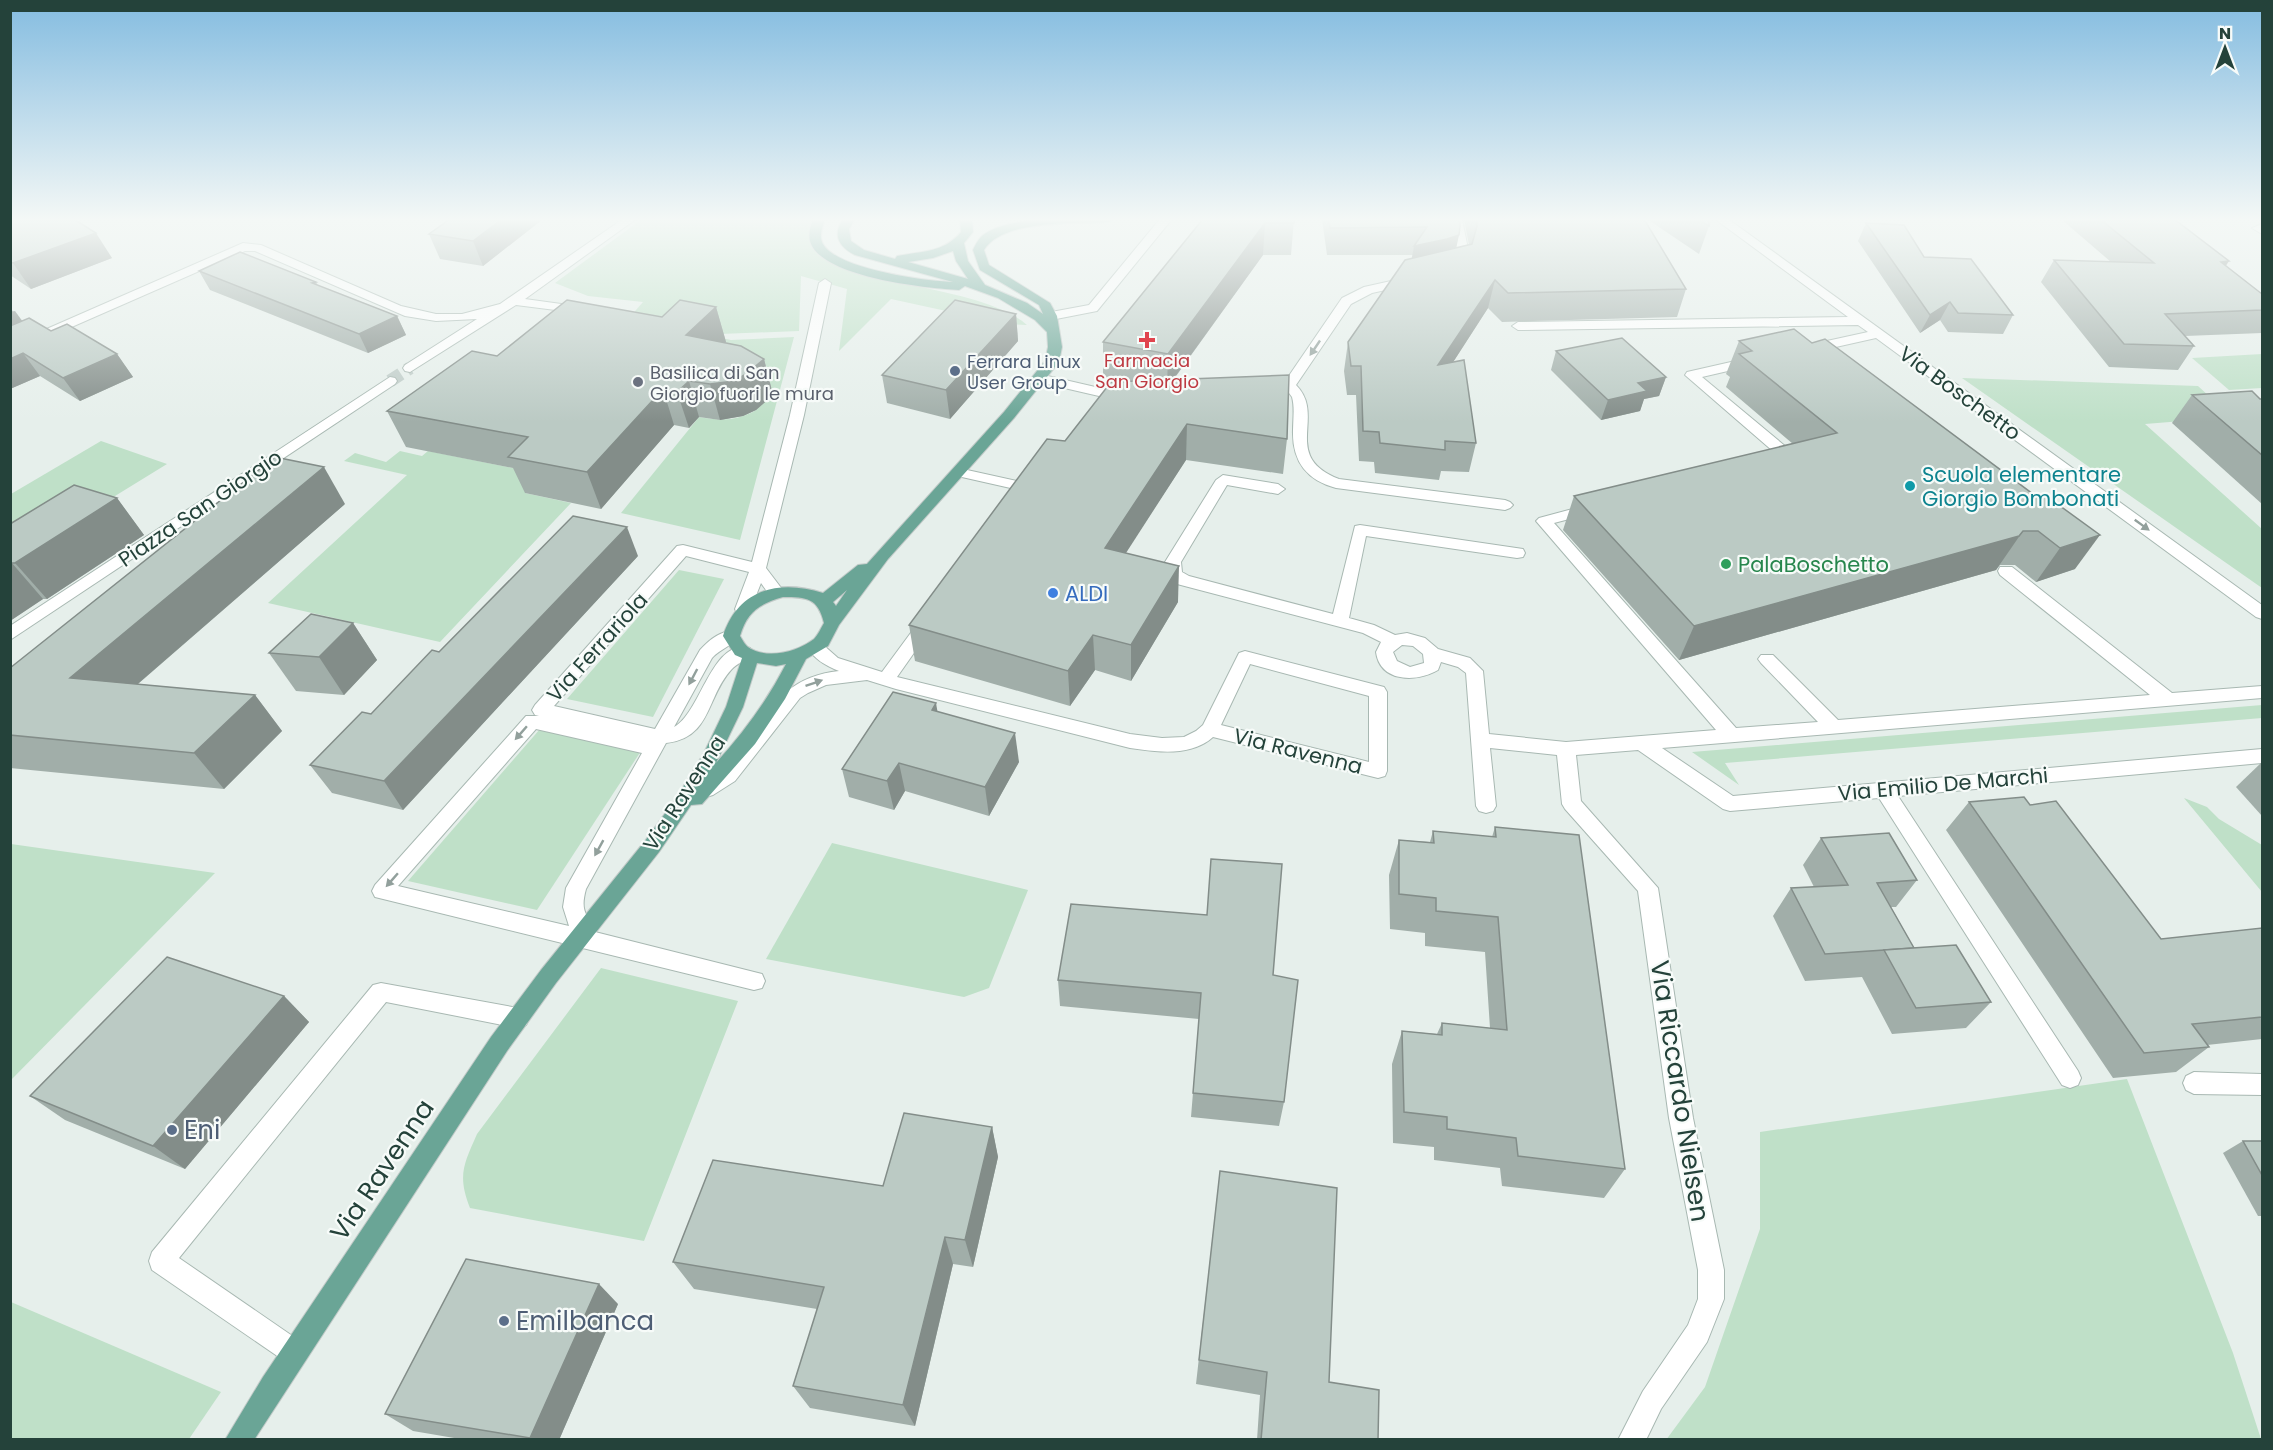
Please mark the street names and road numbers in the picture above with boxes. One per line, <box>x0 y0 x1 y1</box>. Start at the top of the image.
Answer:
street label: Via Boschetto <box>1893 339 2027 447</box>
street label: Piazza San Giorgio <box>112 442 288 574</box>
street label: Via Ferrariola <box>540 586 654 708</box>
street label: Via Ravenna <box>1230 721 1366 781</box>
street label: Via Ravenna <box>636 730 732 856</box>
street label: Via Emilio De Marchi <box>1837 760 2049 808</box>
street label: Via Riccardo Nielsen <box>1642 958 1718 1224</box>
street label: Via Ravenna <box>321 1092 443 1248</box>

